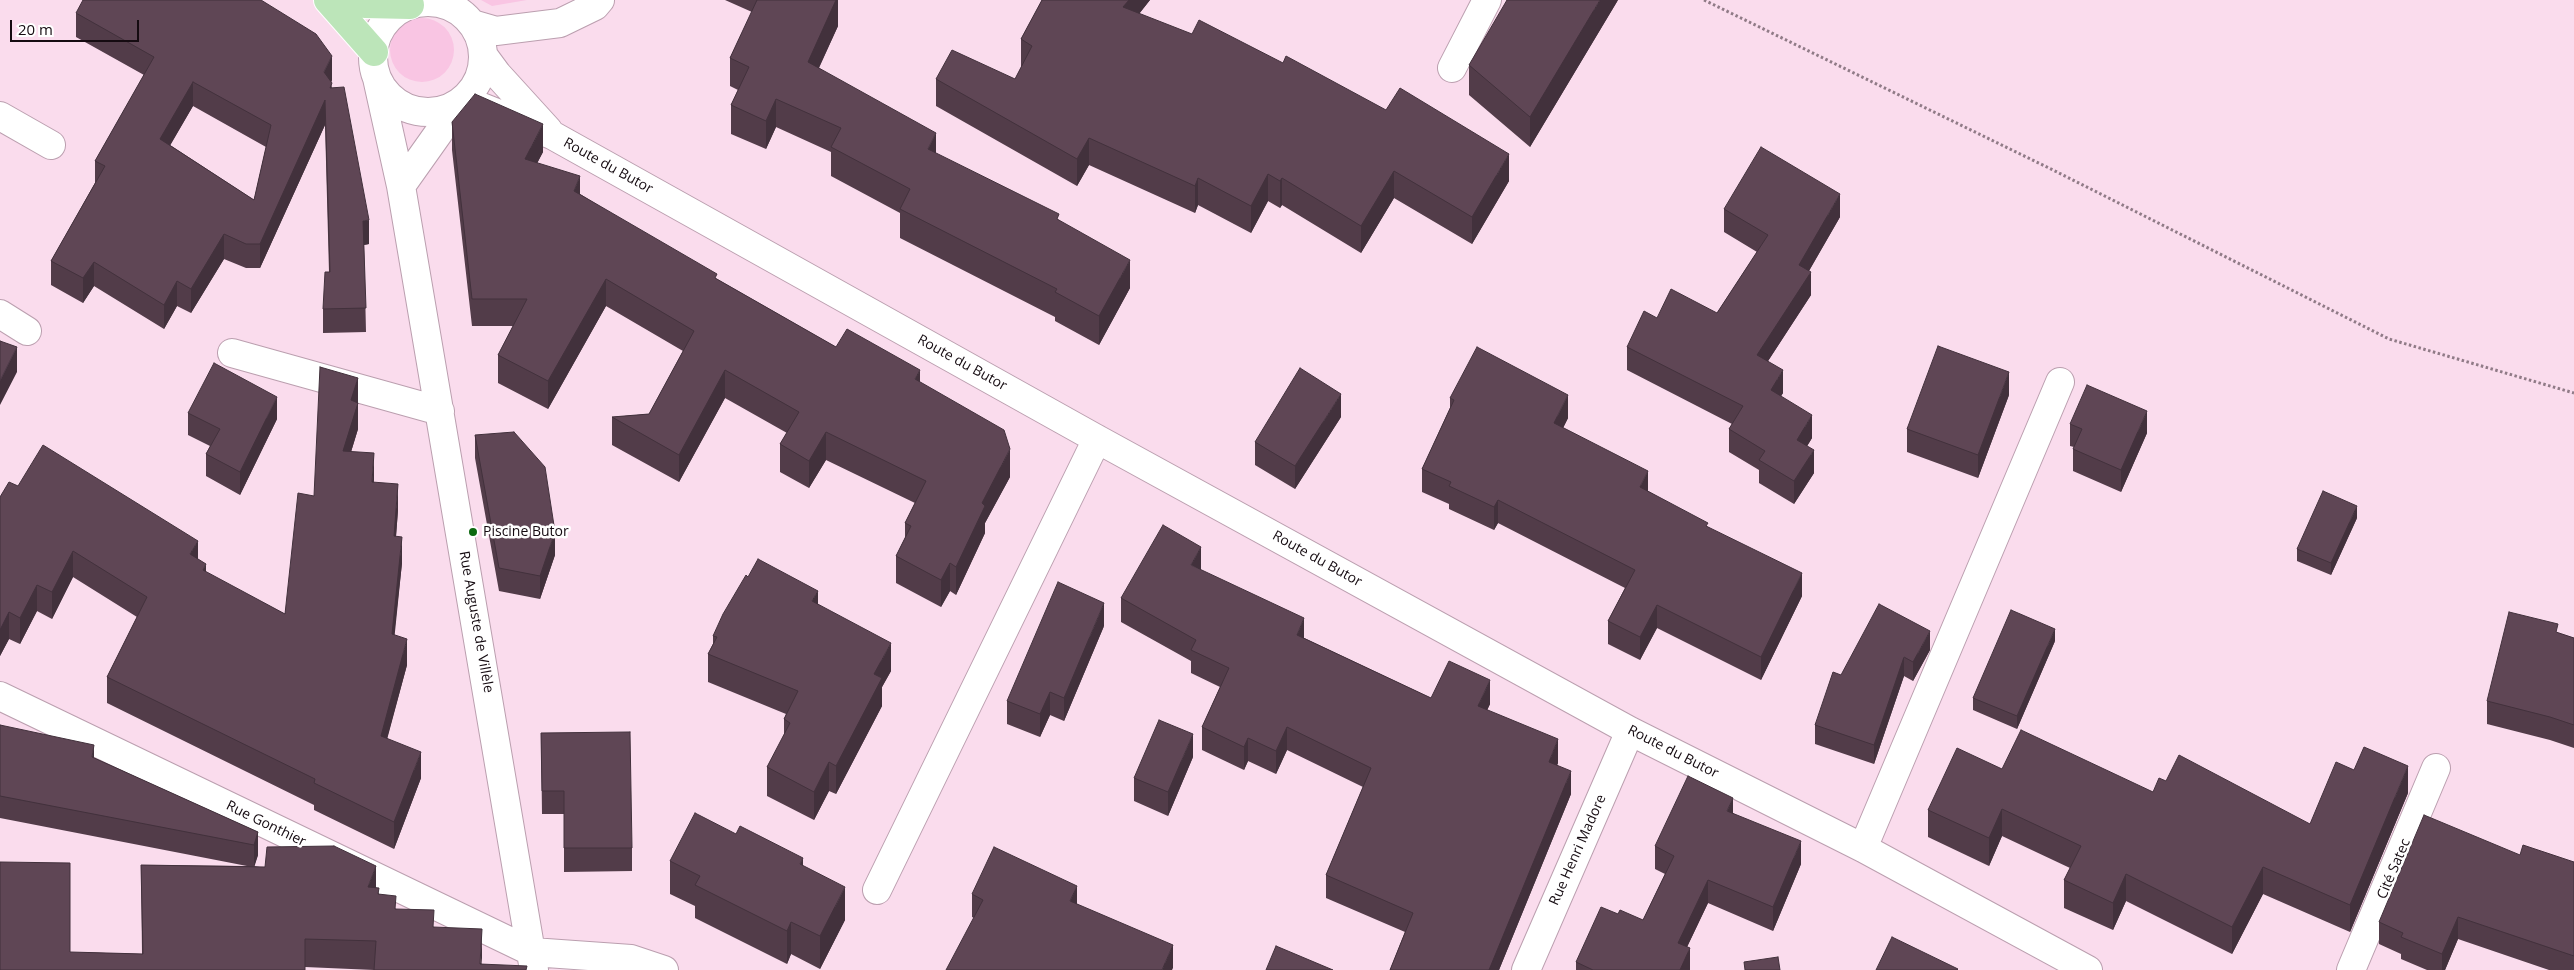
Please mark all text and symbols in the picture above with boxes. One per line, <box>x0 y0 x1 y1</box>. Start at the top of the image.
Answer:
scale bar <box>12 10 141 42</box>
text: 20 m <box>18 19 53 39</box>
street label: Route du Butor <box>560 134 656 198</box>
street label: Route du Butor <box>914 331 1010 395</box>
place label: Piscine Butor <box>483 524 569 540</box>
marker: Piscine Butor <box>467 526 479 538</box>
street label: Route du Butor <box>1269 527 1365 591</box>
street label: Rue Auguste de Villèle <box>455 550 497 694</box>
street label: Route du Butor <box>1625 722 1721 782</box>
street label: Rue Henri Madore <box>1546 792 1610 908</box>
street label: Rue Gonthier <box>223 797 309 851</box>
street label: Cité Satec <box>2374 836 2414 902</box>

